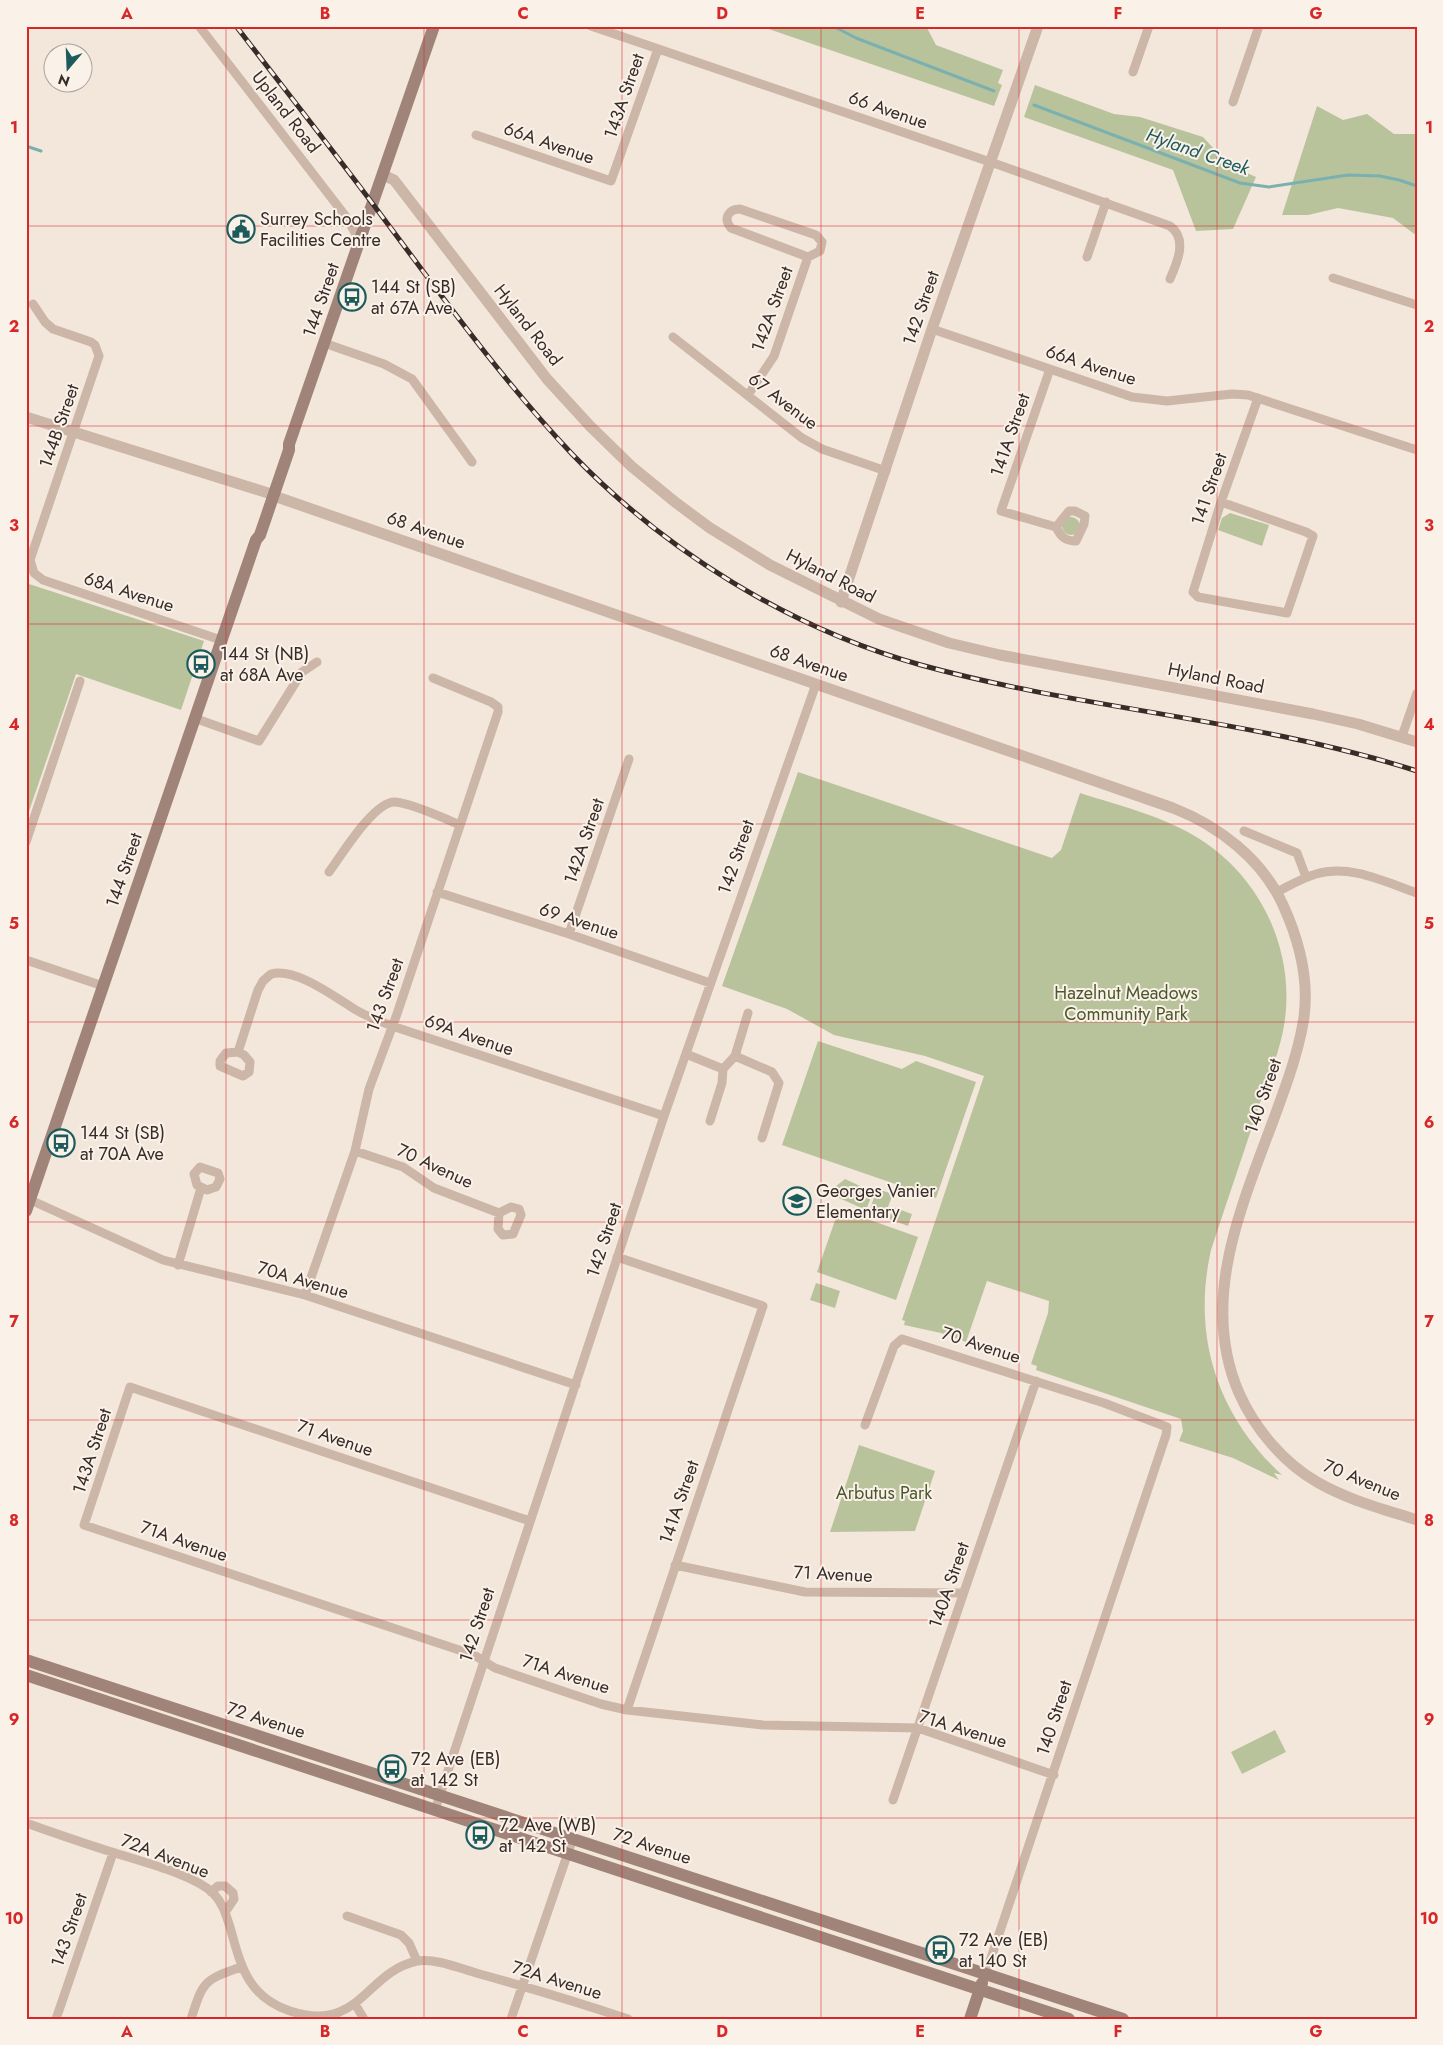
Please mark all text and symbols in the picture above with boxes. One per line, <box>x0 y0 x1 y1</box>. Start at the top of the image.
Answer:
text: A <box>120 2 133 25</box>
text: B <box>320 2 330 25</box>
text: C <box>517 2 529 25</box>
text: D <box>716 2 728 25</box>
text: E <box>915 2 925 25</box>
text: F <box>1114 2 1122 25</box>
text: G <box>1309 2 1323 25</box>
north arrow <box>42 42 92 92</box>
street label: 143A Street <box>597 49 651 142</box>
street label: Upland Road <box>246 65 326 159</box>
text: N <box>55 69 72 92</box>
street label: 66 Avenue <box>845 84 931 136</box>
street label: 66A Avenue <box>500 115 598 171</box>
text: 1 <box>10 116 18 139</box>
text: 1 <box>1425 116 1433 139</box>
water label: Hyland Creek <box>1143 121 1254 182</box>
place label: Surrey Schools Facilities Centre <box>260 206 381 253</box>
public building icon: Surrey Schools Facilities Centre <box>226 214 256 244</box>
street label: 144 Street <box>296 259 346 341</box>
street label: 142A Street <box>745 262 800 355</box>
street label: 142 Street <box>896 267 946 349</box>
place label: 144 St (SB) at 67A Ave <box>371 274 456 321</box>
street label: Hyland Road <box>488 279 568 371</box>
bus stop icon: 144 St (SB) at 67A Ave <box>337 282 367 312</box>
text: 2 <box>9 315 19 338</box>
text: 2 <box>1424 315 1434 338</box>
street label: 66A Avenue <box>1042 338 1140 392</box>
street label: 67 Avenue <box>743 366 823 436</box>
street label: 144B Street <box>32 380 86 472</box>
street label: 141A Street <box>984 389 1037 480</box>
street label: 141 Street <box>1184 449 1234 529</box>
street label: 68 Avenue <box>383 504 469 556</box>
text: 3 <box>9 514 19 537</box>
text: 3 <box>1424 514 1434 537</box>
street label: Hyland Road <box>782 542 880 610</box>
street label: 68A Avenue <box>81 565 177 619</box>
street label: 68 Avenue <box>766 637 852 689</box>
place label: 144 St (NB) at 68A Ave <box>220 641 309 688</box>
bus stop icon: 144 St (NB) at 68A Ave <box>186 649 216 679</box>
street label: Hyland Road <box>1166 656 1266 700</box>
text: 4 <box>8 713 20 736</box>
text: 4 <box>1423 713 1435 736</box>
street label: 142A Street <box>557 794 611 887</box>
street label: 142 Street <box>711 816 761 898</box>
street label: 144 Street <box>99 829 149 911</box>
street label: 69 Avenue <box>536 896 622 946</box>
text: 5 <box>9 912 19 935</box>
text: 5 <box>1424 912 1434 935</box>
street label: 143 Street <box>360 954 411 1036</box>
park label: Hazelnut Meadows Community Park <box>1054 980 1198 1027</box>
street label: 69A Avenue <box>421 1008 517 1062</box>
street label: 140 Street <box>1238 1054 1288 1137</box>
text: 6 <box>9 1111 19 1134</box>
text: 6 <box>1424 1111 1434 1134</box>
place label: 144 St (SB) at 70A Ave <box>80 1120 165 1167</box>
bus stop icon: 144 St (SB) at 70A Ave <box>46 1128 76 1158</box>
street label: 70 Avenue <box>392 1137 478 1195</box>
place label: Georges Vanier Elementary <box>816 1178 936 1225</box>
school or university icon: Georges Vanier Elementary <box>782 1186 812 1216</box>
street label: 142 Street <box>580 1199 628 1281</box>
street label: 70A Avenue <box>254 1255 352 1305</box>
text: 7 <box>9 1310 19 1333</box>
text: 7 <box>1424 1310 1434 1333</box>
street label: 70 Avenue <box>938 1320 1024 1370</box>
street label: 143A Street <box>66 1404 118 1497</box>
street label: 71 Avenue <box>293 1413 377 1463</box>
street label: 70 Avenue <box>1319 1453 1405 1507</box>
street label: 141A Street <box>653 1456 706 1547</box>
park label: Arbutus Park <box>836 1480 932 1506</box>
text: 8 <box>9 1509 19 1532</box>
text: 8 <box>1424 1509 1434 1532</box>
street label: 71A Avenue <box>137 1514 231 1568</box>
street label: 140A Street <box>922 1538 976 1632</box>
street label: 71 Avenue <box>793 1559 873 1589</box>
street label: 142 Street <box>453 1584 501 1666</box>
street label: 71A Avenue <box>519 1648 613 1700</box>
street label: 140 Street <box>1030 1676 1079 1759</box>
street label: 72 Avenue <box>223 1695 309 1745</box>
street label: 71A Avenue <box>916 1703 1010 1755</box>
text: 9 <box>9 1708 19 1731</box>
text: 9 <box>1424 1708 1434 1731</box>
place label: 72 Ave (EB) at 142 St <box>411 1746 501 1793</box>
bus stop icon: 72 Ave (EB) at 142 St <box>377 1754 407 1784</box>
place label: 72 Ave (WB) at 142 St <box>499 1812 596 1859</box>
bus stop icon: 72 Ave (WB) at 142 St <box>465 1820 495 1850</box>
street label: 72 Avenue <box>609 1821 695 1871</box>
street label: 72A Avenue <box>117 1827 213 1885</box>
street label: 143 Street <box>44 1889 94 1971</box>
text: 10 <box>5 1907 23 1930</box>
text: 10 <box>1420 1907 1438 1930</box>
place label: 72 Ave (EB) at 140 St <box>959 1927 1049 1974</box>
bus stop icon: 72 Ave (EB) at 140 St <box>925 1935 955 1965</box>
street label: 72A Avenue <box>509 1954 605 2006</box>
text: A <box>120 2020 133 2043</box>
text: B <box>320 2020 330 2043</box>
text: C <box>517 2020 529 2043</box>
text: D <box>716 2020 728 2043</box>
text: E <box>915 2020 925 2043</box>
text: F <box>1114 2020 1122 2043</box>
text: G <box>1309 2020 1323 2043</box>

